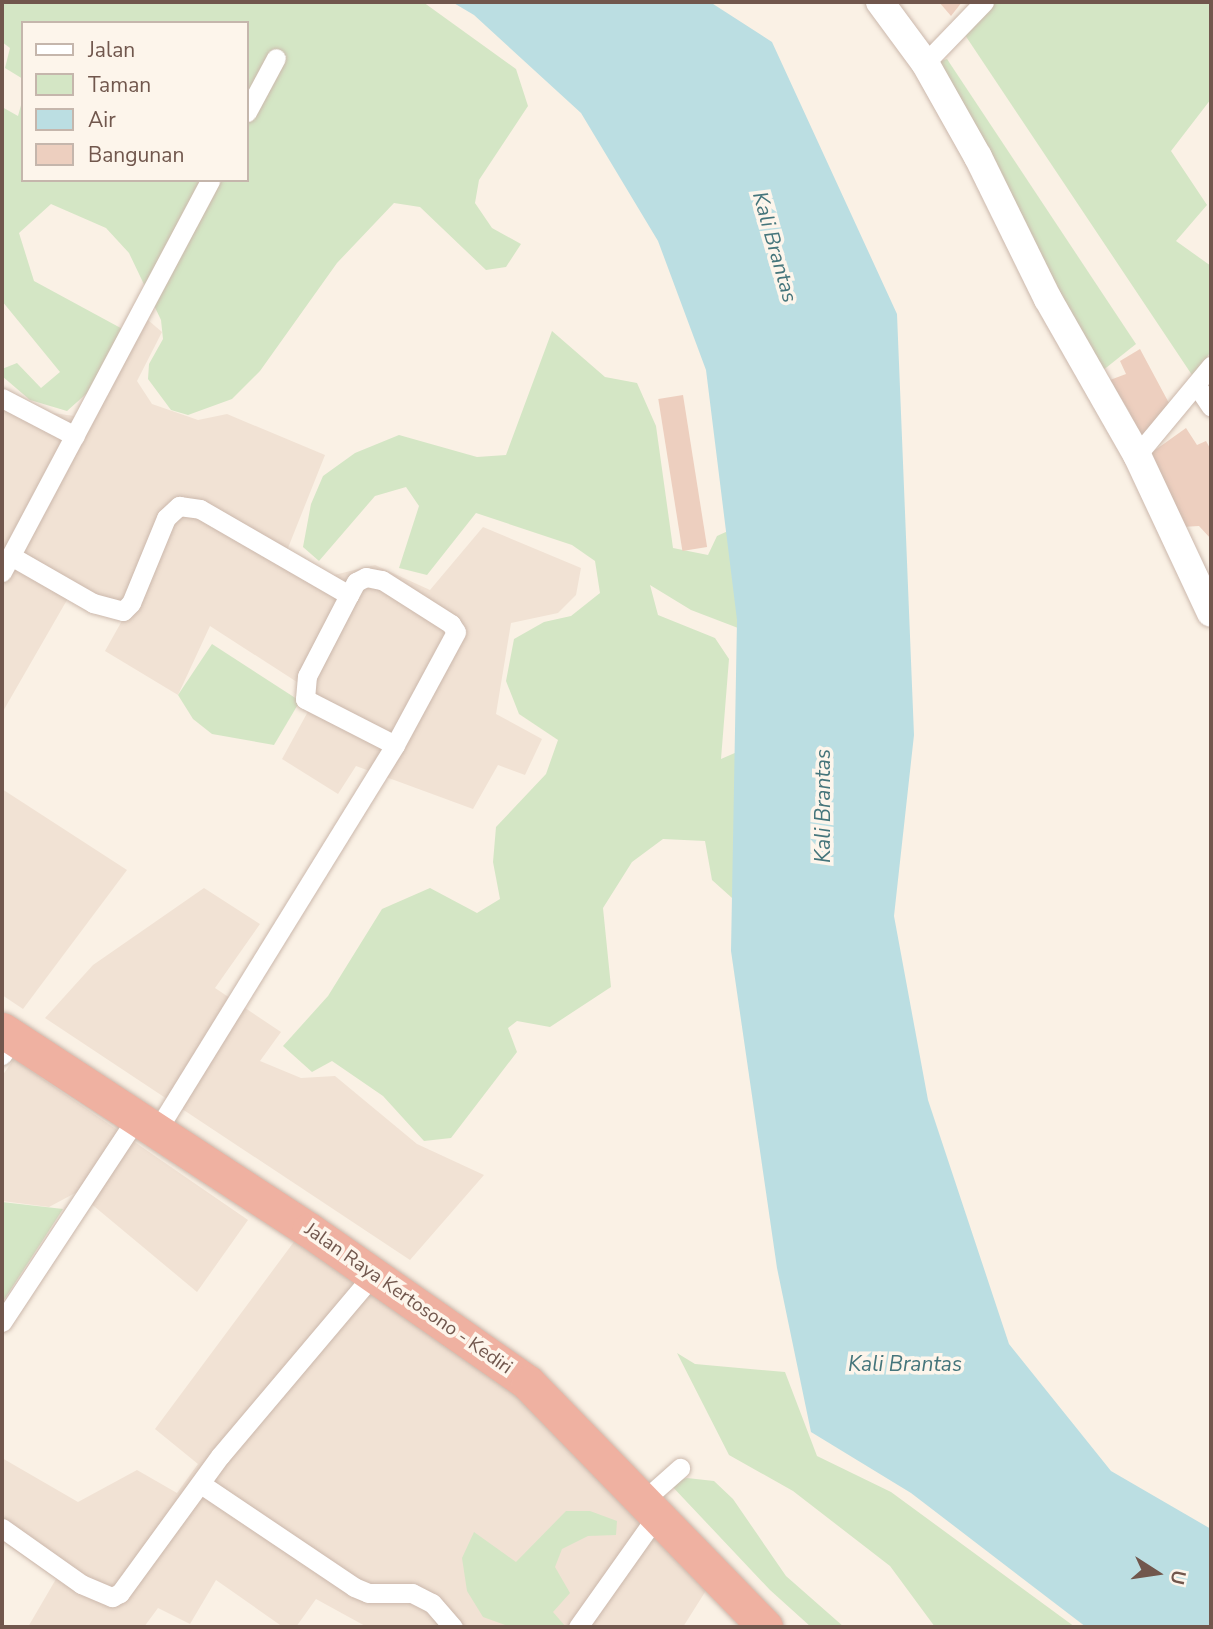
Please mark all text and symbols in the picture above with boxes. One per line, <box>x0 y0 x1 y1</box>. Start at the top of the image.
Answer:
legend <box>21 21 248 182</box>
text: Jalan <box>88 36 135 64</box>
text: Taman <box>88 71 151 99</box>
text: Air <box>88 106 116 134</box>
text: Bangunan <box>88 141 184 169</box>
water label: Kali Brantas <box>747 189 803 305</box>
water label: Kali Brantas <box>810 749 836 863</box>
street label: Jalan Raya Kertosono - Kediri <box>300 1218 516 1380</box>
water label: Kali Brantas <box>848 1351 962 1377</box>
north arrow <box>1122 1538 1192 1608</box>
text: U <box>1163 1568 1192 1587</box>

